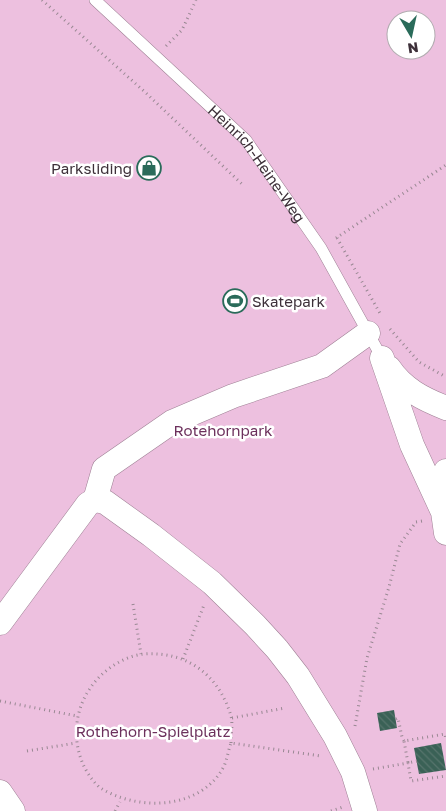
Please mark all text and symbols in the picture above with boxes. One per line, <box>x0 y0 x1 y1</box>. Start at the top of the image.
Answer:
north arrow <box>386 10 436 60</box>
text: N <box>407 39 420 58</box>
street label: Heinrich-Heine-Weg <box>205 101 309 226</box>
shop icon: Parksliding <box>136 155 162 181</box>
place label: Parksliding <box>51 159 132 177</box>
sports icon: Skatepark <box>222 288 248 314</box>
place label: Skatepark <box>252 292 326 310</box>
park label: Rotehornpark <box>173 421 273 439</box>
park label: Rothehorn-Spielplatz <box>76 722 231 740</box>

